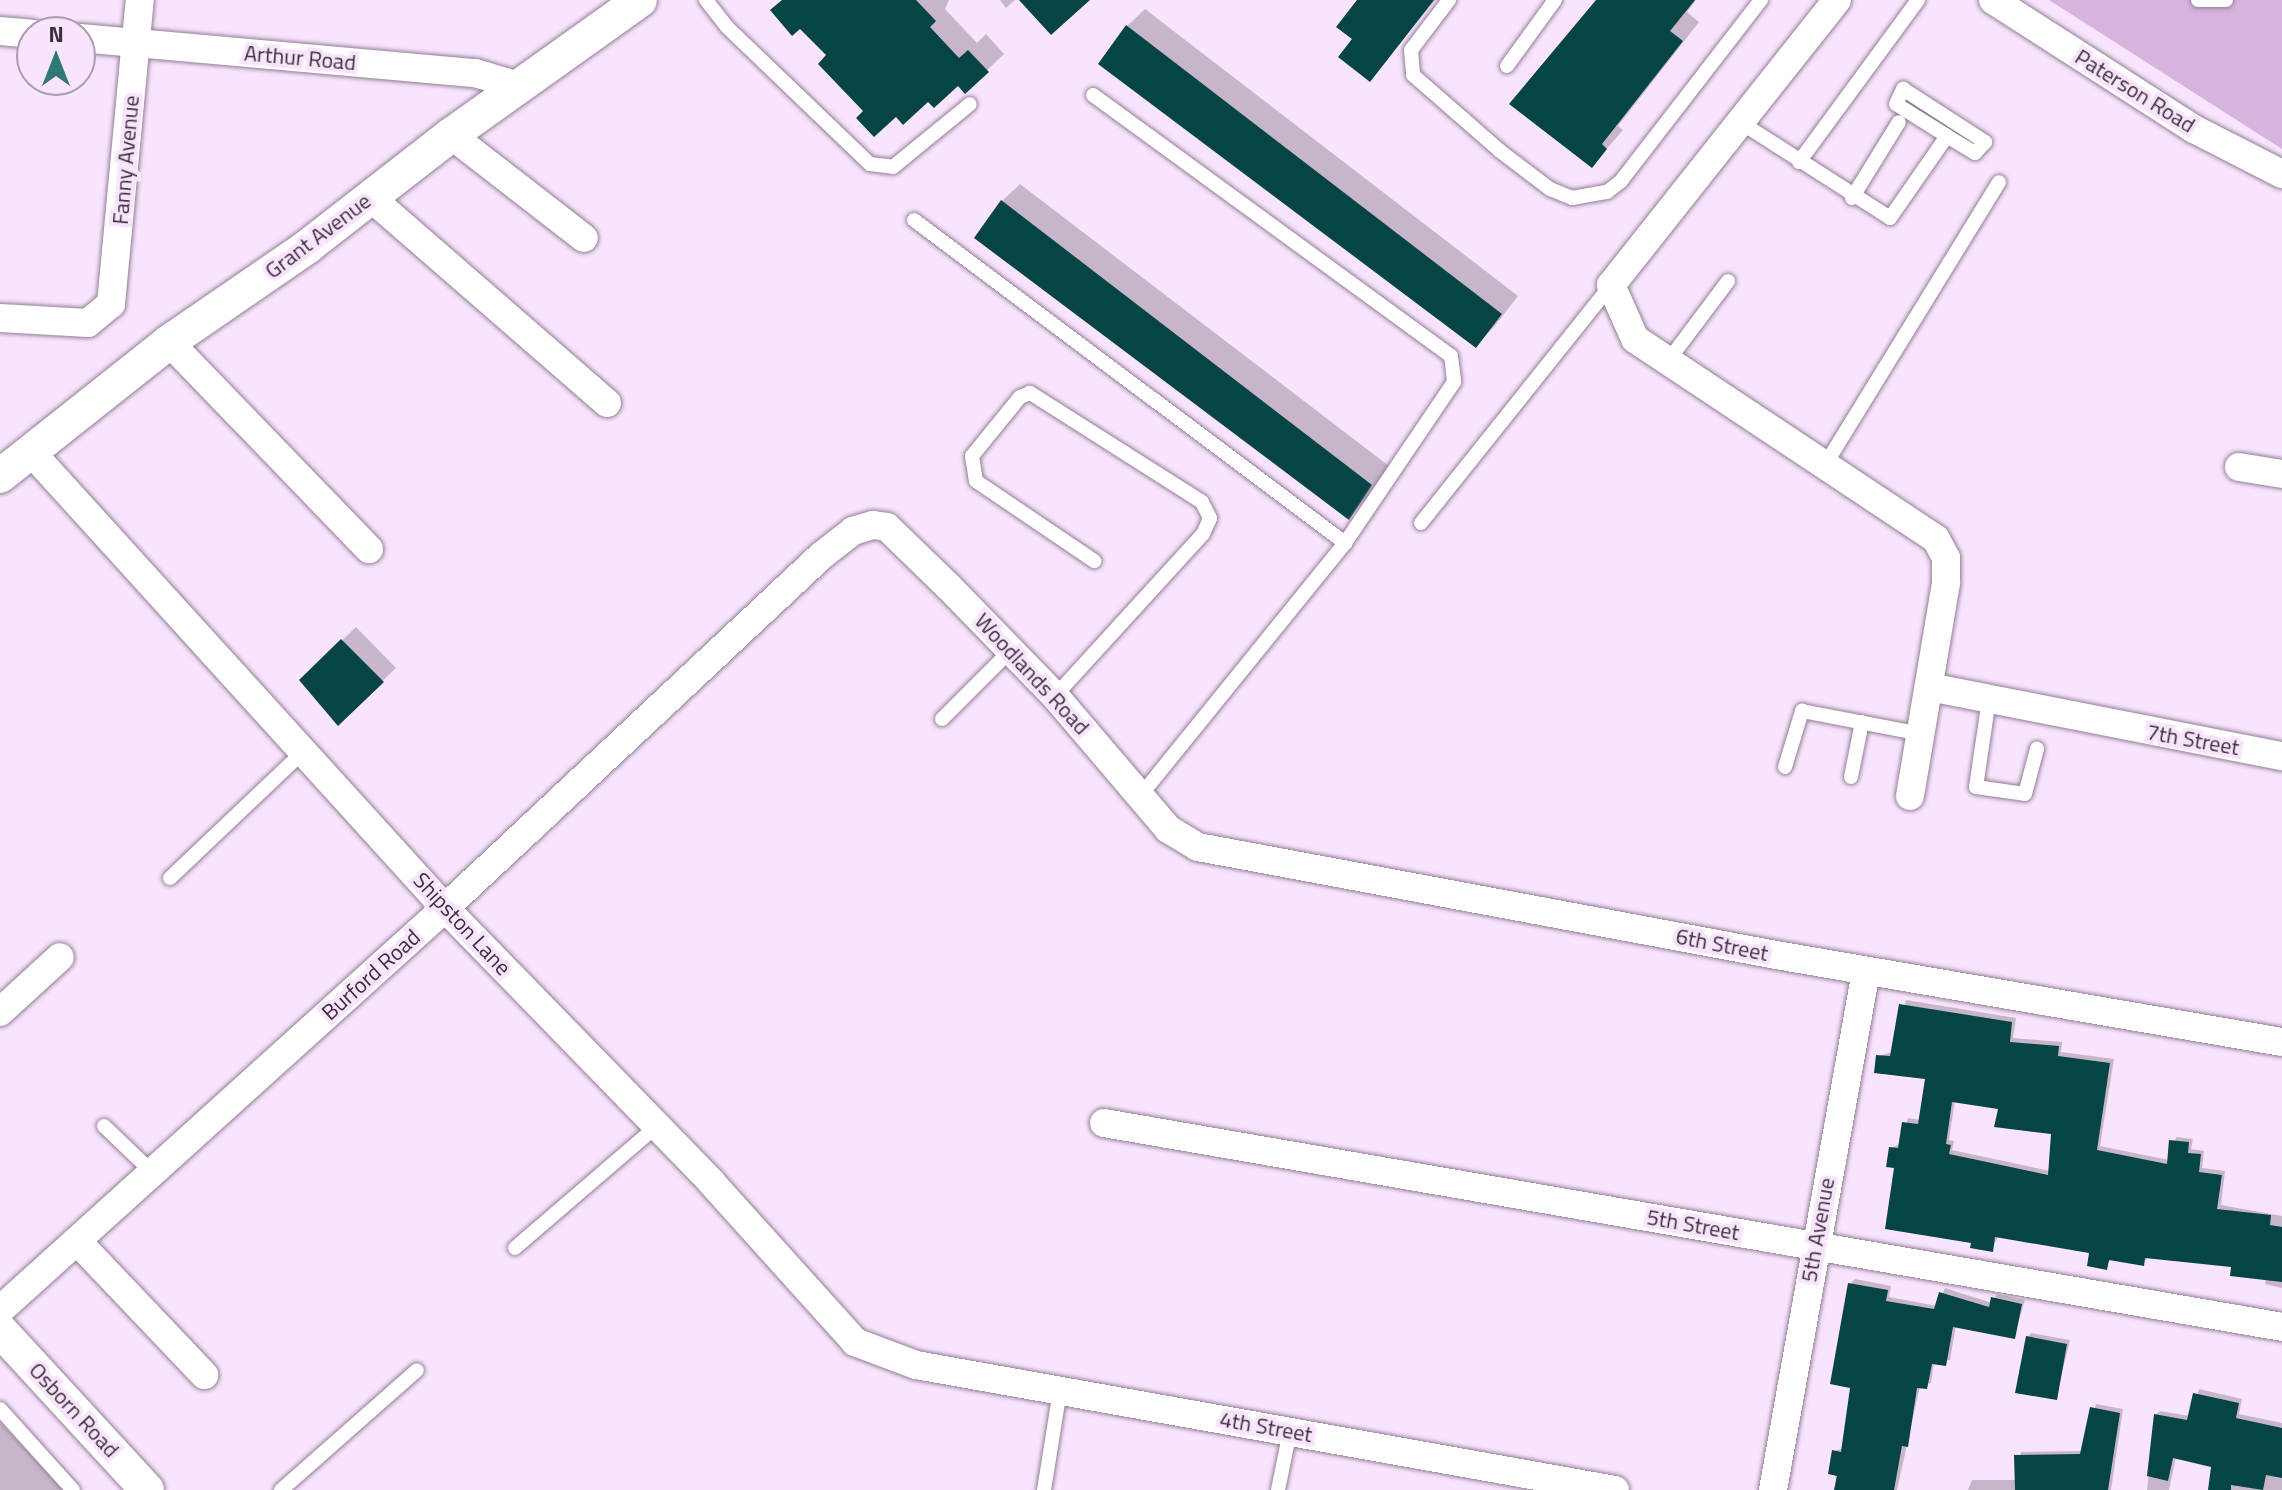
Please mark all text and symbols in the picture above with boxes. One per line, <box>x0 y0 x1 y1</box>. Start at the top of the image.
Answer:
north arrow <box>16 16 96 96</box>
text: N <box>48 17 64 51</box>
street label: Arthur Road <box>243 40 357 76</box>
street label: Paterson Road <box>2070 44 2200 138</box>
street label: Fanny Avenue <box>107 94 145 226</box>
street label: Grant Avenue <box>260 188 376 284</box>
street label: Woodlands Road <box>969 608 1095 740</box>
street label: 7th Street <box>2145 719 2241 761</box>
street label: Shipston Lane <box>408 867 516 981</box>
street label: 6th Street <box>1674 923 1770 967</box>
street label: Burford Road <box>316 924 426 1026</box>
street label: 5th Avenue <box>1796 1176 1840 1284</box>
street label: 5th Street <box>1645 1204 1741 1246</box>
street label: Osborn Road <box>23 1357 125 1463</box>
street label: 4th Street <box>1218 1406 1314 1448</box>

